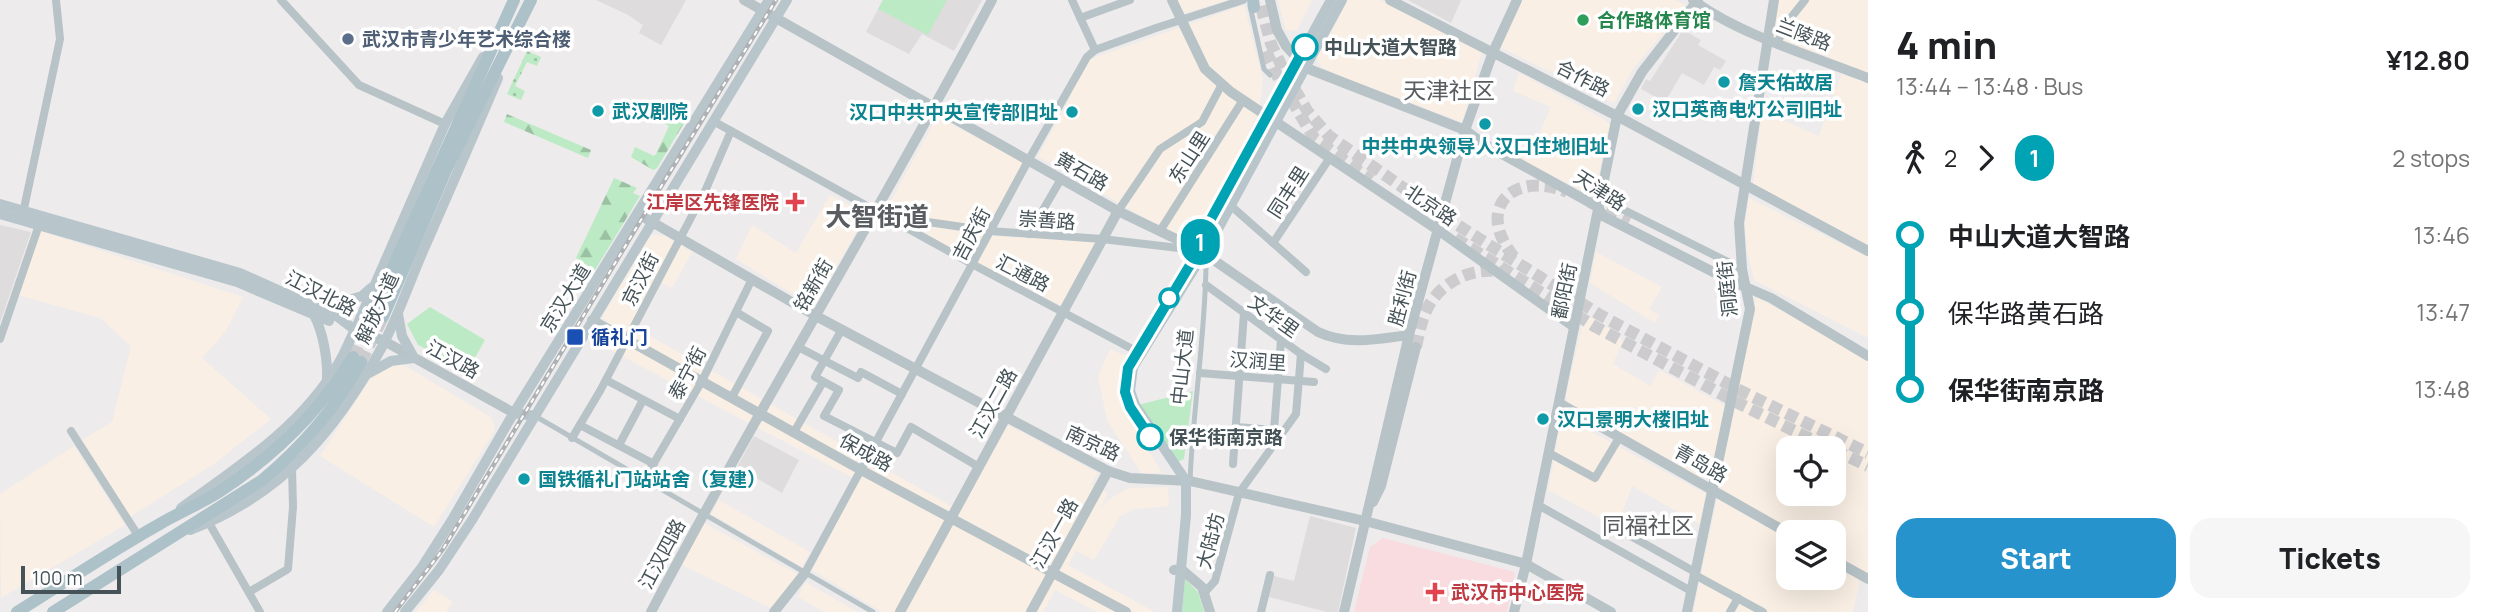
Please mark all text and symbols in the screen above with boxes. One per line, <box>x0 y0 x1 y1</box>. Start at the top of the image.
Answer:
place label: 合作路体育馆 <box>1597 7 1711 33</box>
marker: 合作路体育馆 <box>1575 12 1591 28</box>
street label: 兰陵路 <box>1773 12 1835 56</box>
text: 4 min <box>1896 18 1997 70</box>
place label: 武汉市青少年艺术综合楼 <box>362 26 571 52</box>
marker: 武汉市青少年艺术综合楼 <box>340 31 356 47</box>
marker: 中山大道大智路 <box>1292 34 1318 60</box>
place label: 中山大道大智路 <box>1324 34 1457 60</box>
text: ¥12.80 <box>2386 42 2470 78</box>
street label: 合作路 <box>1552 53 1614 103</box>
place label: 詹天佑故居 <box>1738 69 1833 95</box>
text: 13:44 – 13:48 · Bus <box>1896 70 2083 102</box>
district label: 天津社区 <box>1403 74 1495 106</box>
marker: 詹天佑故居 <box>1716 74 1732 90</box>
place label: 汉口英商电灯公司旧址 <box>1652 96 1842 122</box>
place label: 武汉剧院 <box>612 98 688 124</box>
place label: 汉口中共中央宣传部旧址 <box>849 99 1058 125</box>
marker: 汉口英商电灯公司旧址 <box>1630 101 1646 117</box>
marker: 武汉剧院 <box>590 103 606 119</box>
marker: 汉口中共中央宣传部旧址 <box>1064 104 1080 120</box>
marker: 中共中央领导人汉口住地旧址 <box>1477 116 1493 132</box>
street label: 东山里 <box>1163 126 1215 188</box>
place label: 中共中央领导人汉口住地旧址 <box>1361 133 1609 159</box>
icon: walk <box>1896 139 1934 177</box>
icon: forward <box>1967 139 2005 177</box>
text: 1 <box>2029 141 2040 174</box>
text: 2 <box>1944 142 1957 174</box>
text: 2 stops <box>2392 142 2470 174</box>
street label: 黄石路 <box>1051 145 1113 197</box>
street label: 同丰里 <box>1262 161 1314 223</box>
street label: 天津路 <box>1569 164 1631 216</box>
street label: 北京路 <box>1400 178 1462 232</box>
place label: 江岸区先锋医院 <box>646 189 779 215</box>
marker: 江岸区先锋医院 <box>785 192 805 212</box>
district label: 大智街道 <box>825 198 929 234</box>
street label: 吉庆街 <box>946 203 996 265</box>
street label: 崇善路 <box>1018 205 1076 235</box>
text: 中山大道大智路 <box>1948 218 2130 254</box>
line badge: 1 <box>1177 219 1223 265</box>
text: 13:46 <box>2414 219 2470 251</box>
text: 1 <box>1195 225 1205 258</box>
street label: 京汉街 <box>615 248 665 310</box>
street label: 汇通路 <box>992 248 1054 298</box>
street label: 铭新街 <box>787 254 839 316</box>
street label: 京汉大道 <box>534 259 596 337</box>
street label: 洞庭街 <box>1711 259 1743 319</box>
street label: 鄱阳街 <box>1545 260 1583 322</box>
street label: 江汉北路 <box>281 264 361 322</box>
street label: 胜利街 <box>1382 267 1422 329</box>
street label: 解放大道 <box>349 268 405 348</box>
unlabelled marker <box>1159 288 1179 308</box>
street label: 文华里 <box>1243 289 1305 343</box>
text: 保华路黄石路 <box>1948 295 2104 331</box>
text: 13:47 <box>2416 296 2470 328</box>
place label: 循礼门 <box>591 324 648 350</box>
marker: 循礼门 <box>565 327 585 347</box>
street label: 中山大道 <box>1165 328 1199 406</box>
street label: 江汉路 <box>422 334 484 384</box>
street label: 泰宁街 <box>662 342 712 404</box>
street label: 汉润里 <box>1229 346 1287 376</box>
street label: 江汉二路 <box>963 363 1023 443</box>
text: 保华街南京路 <box>1948 372 2104 408</box>
text: 13:48 <box>2415 373 2470 405</box>
place label: 汉口景明大楼旧址 <box>1557 406 1709 432</box>
marker: 汉口景明大楼旧址 <box>1535 411 1551 427</box>
street label: 南京路 <box>1062 419 1124 467</box>
marker: 保华街南京路 <box>1137 424 1163 450</box>
place label: 保华街南京路 <box>1169 424 1283 450</box>
street label: 保成路 <box>835 427 897 477</box>
map controls <box>1776 436 1846 590</box>
button: locate <box>1776 436 1846 506</box>
street label: 青岛路 <box>1670 438 1732 488</box>
place label: 国铁循礼门站站舍（复建） <box>538 466 766 492</box>
marker: 国铁循礼门站站舍（复建） <box>516 471 532 487</box>
street label: 江汉一路 <box>1024 493 1084 573</box>
district label: 同福社区 <box>1602 509 1694 541</box>
street label: 大陆坊 <box>1190 510 1230 572</box>
street label: 江汉四路 <box>633 514 691 594</box>
button: Start <box>1896 518 2176 598</box>
button: Tickets <box>2190 518 2470 598</box>
button: layers <box>1776 520 1846 590</box>
scale bar <box>21 563 121 595</box>
text: 100 m <box>32 565 83 591</box>
place label: 武汉市中心医院 <box>1451 579 1584 605</box>
marker: 武汉市中心医院 <box>1425 582 1445 602</box>

